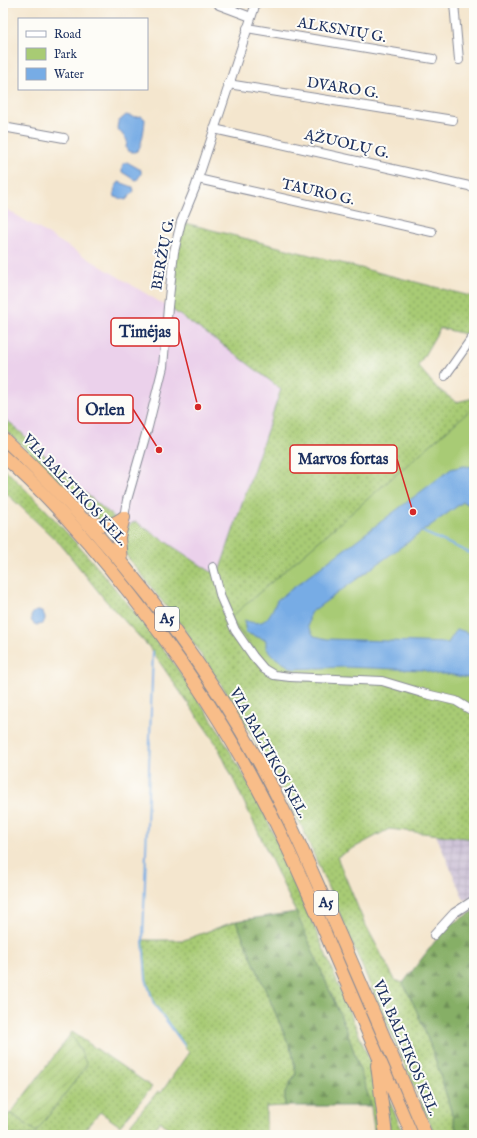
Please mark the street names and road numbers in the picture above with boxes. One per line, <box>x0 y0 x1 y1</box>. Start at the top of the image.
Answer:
street label: ALKSNIŲ G. <box>295 13 388 47</box>
street label: DVARO G. <box>306 73 380 103</box>
street label: ĄŽUOLŲ G. <box>302 125 391 163</box>
street label: TAURO G. <box>280 174 356 210</box>
street label: BERŽŲ G. <box>147 216 179 292</box>
street label: VIA BALTIKOS KEL. <box>17 429 132 550</box>
road number: A5 <box>155 607 179 631</box>
street label: VIA BALTIKOS KEL. <box>225 684 313 822</box>
road number: A5 <box>314 891 338 915</box>
street label: VIA BALTIKOS KEL. <box>368 976 443 1119</box>

